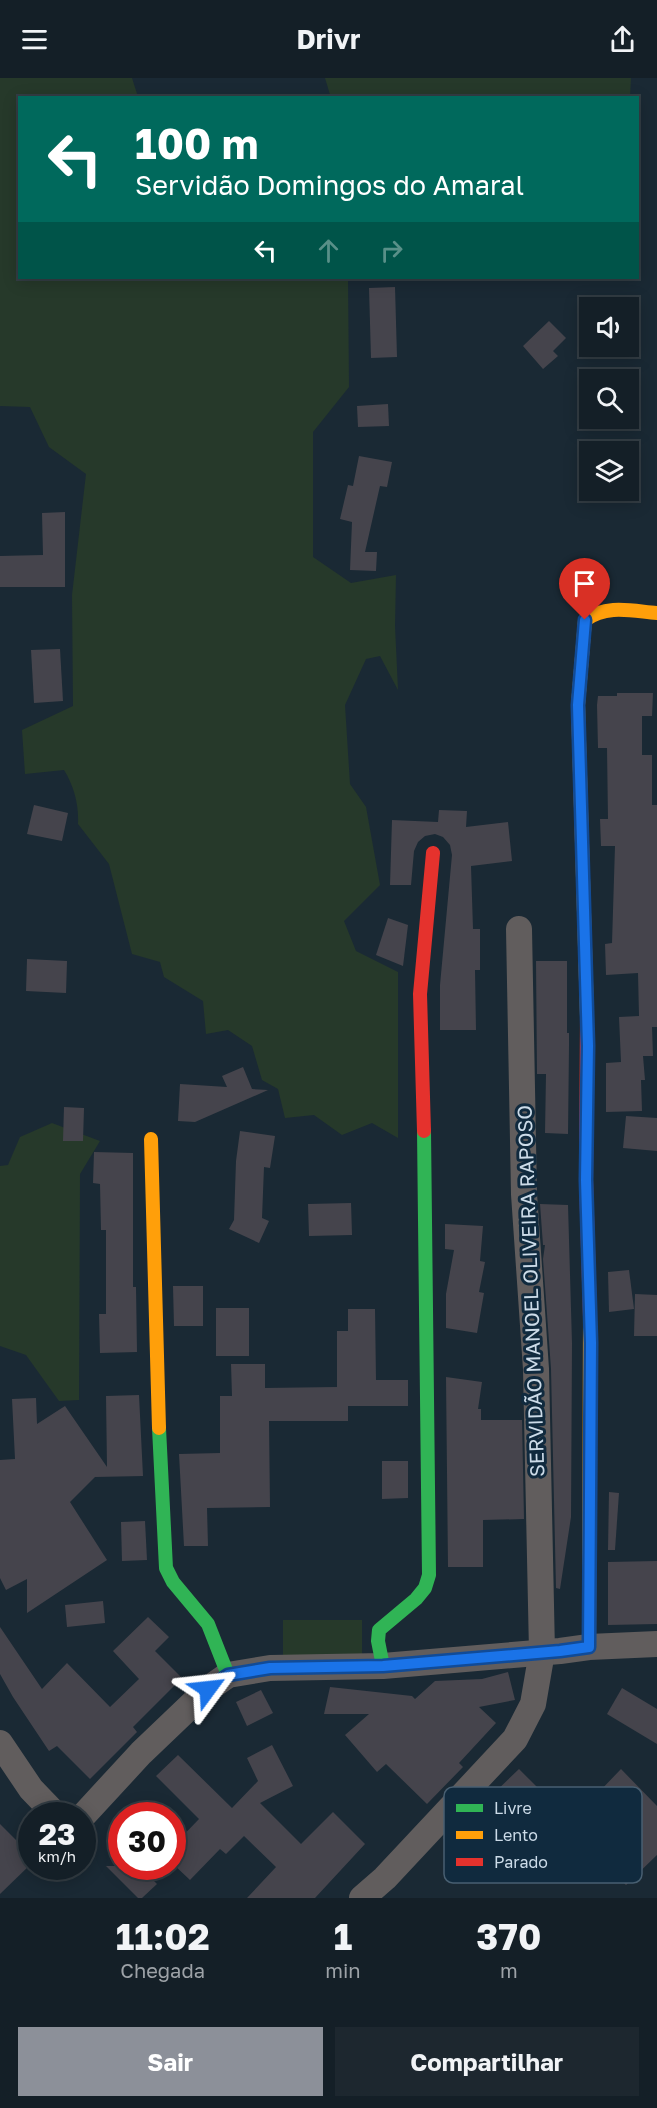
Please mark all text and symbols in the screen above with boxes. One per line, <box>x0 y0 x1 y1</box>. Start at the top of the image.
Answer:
icon: menu <box>18 23 51 56</box>
text: Drivr <box>297 23 360 55</box>
icon: share <box>606 23 639 56</box>
text: 100 m <box>135 118 258 168</box>
icon: left <box>36 120 114 198</box>
text: Servidão Domingos do Amaral <box>135 169 524 201</box>
icon: left <box>249 234 282 267</box>
icon: ahead <box>312 234 345 267</box>
icon: right <box>375 234 408 267</box>
map controls <box>579 297 639 501</box>
button: sound <box>579 297 639 357</box>
button: search <box>579 369 639 429</box>
button: layers <box>579 441 639 501</box>
pin <box>559 558 610 620</box>
icon: arrive <box>568 567 601 600</box>
street label: SERVIDÃO MANOEL OLIVEIRA RAPOSO <box>512 1105 548 1477</box>
position arrow <box>176 1657 240 1721</box>
legend <box>444 1787 642 1883</box>
text: Livre <box>494 1798 532 1818</box>
speed limit sign: 30 <box>108 1802 186 1880</box>
text: 23 <box>39 1816 75 1852</box>
text: Lento <box>494 1825 538 1845</box>
text: km/h <box>38 1847 76 1865</box>
text: Parado <box>494 1852 548 1872</box>
text: 11:02 <box>116 1915 210 1958</box>
text: 1 <box>334 1915 352 1958</box>
text: 370 <box>476 1915 541 1958</box>
text: Chegada <box>120 1958 205 1982</box>
text: min <box>325 1958 361 1982</box>
text: m <box>500 1958 518 1982</box>
button: Sair <box>18 2027 323 2096</box>
button: Compartilhar <box>335 2027 639 2096</box>

